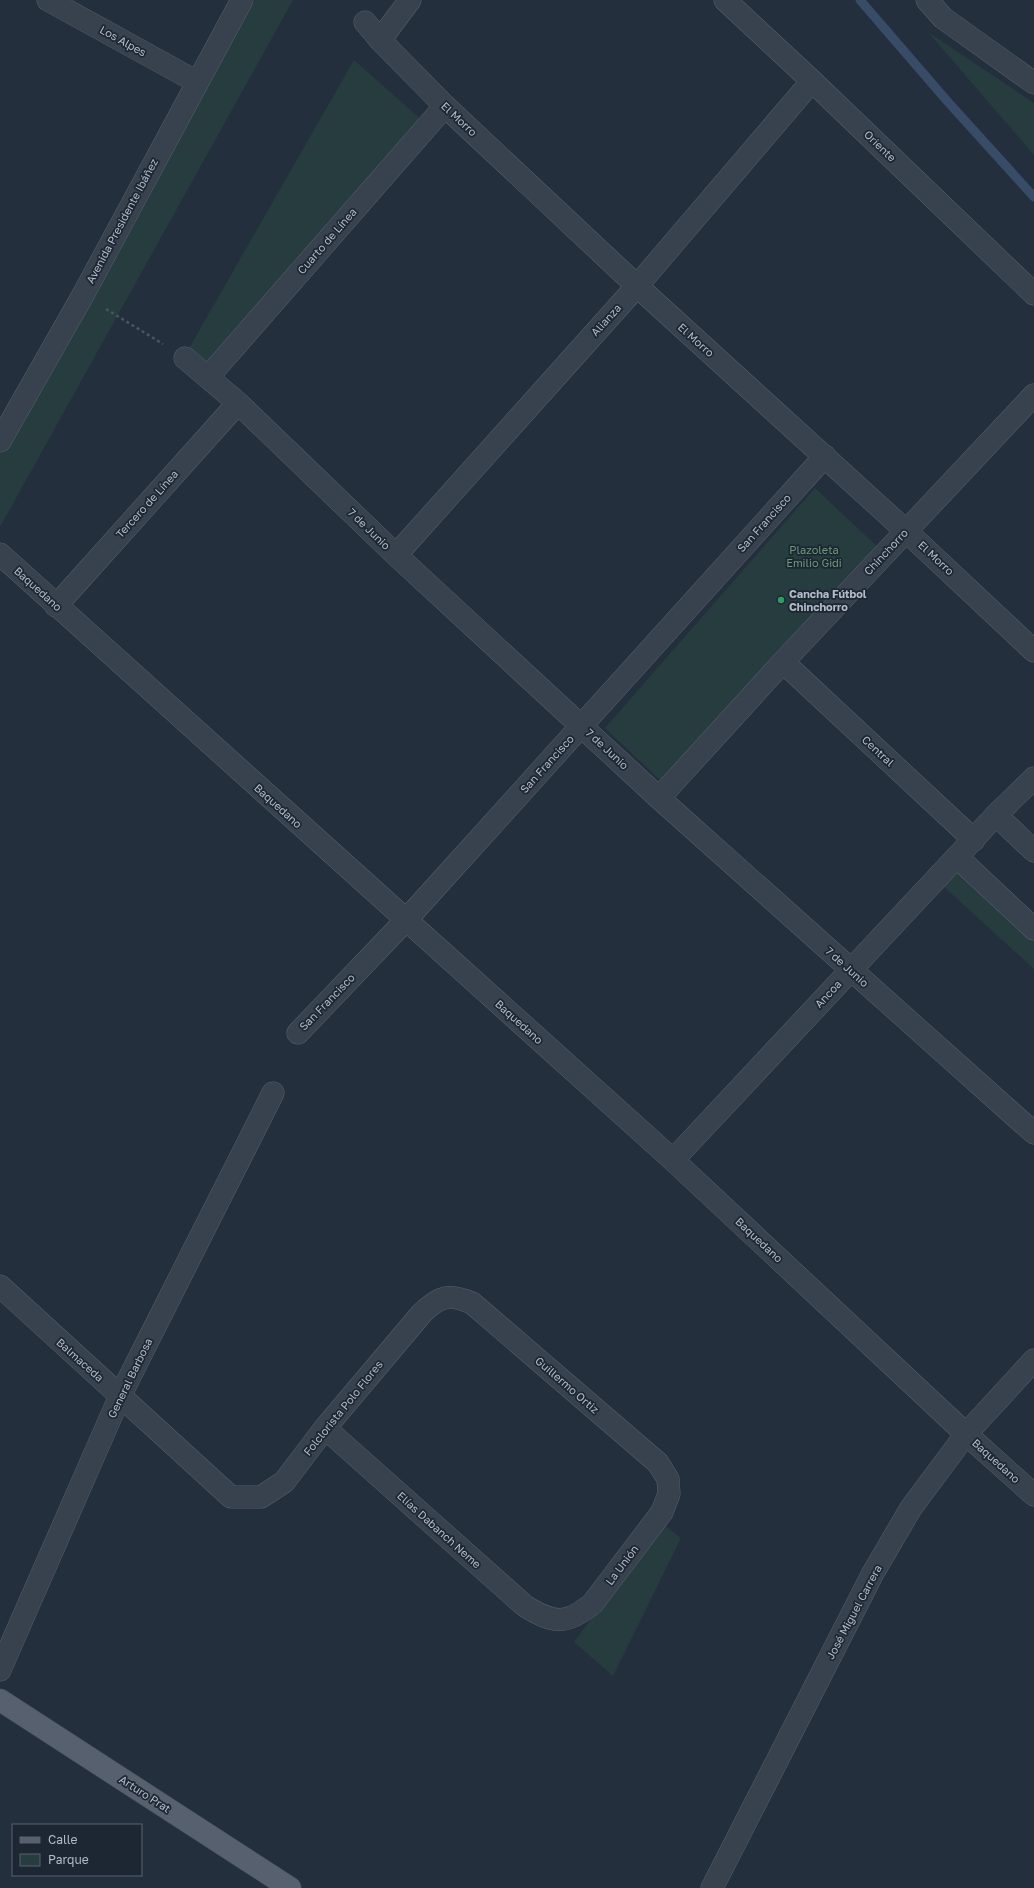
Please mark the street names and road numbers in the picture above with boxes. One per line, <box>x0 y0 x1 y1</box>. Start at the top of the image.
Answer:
street label: Los Alpes <box>98 23 149 59</box>
street label: El Morro <box>439 99 480 139</box>
street label: Oriente <box>862 127 899 164</box>
street label: Avenida Presidente Ibáñez <box>83 156 160 285</box>
street label: Cuarto de Línea <box>294 205 359 276</box>
street label: Alianza <box>588 301 623 338</box>
street label: El Morro <box>676 320 717 359</box>
street label: Tercero de Línea <box>113 467 180 540</box>
street label: San Francisco <box>734 491 793 554</box>
street label: 7 de Junio <box>346 505 393 552</box>
street label: Chinchorro <box>861 526 911 577</box>
street label: El Morro <box>916 538 957 578</box>
street label: Baquedano <box>12 564 65 614</box>
street label: 7 de Junio <box>583 726 632 772</box>
street label: San Francisco <box>517 732 576 795</box>
street label: Central <box>860 733 897 769</box>
street label: Baquedano <box>252 781 305 831</box>
street label: 7 de Junio <box>823 944 872 990</box>
street label: San Francisco <box>296 970 357 1033</box>
street label: Ancoa <box>812 977 844 1010</box>
street label: Baquedano <box>493 997 546 1047</box>
street label: Baquedano <box>733 1215 786 1265</box>
street label: Balmaceda <box>54 1335 106 1384</box>
street label: General Barbosa <box>105 1336 155 1420</box>
street label: Guillermo Ortiz <box>533 1354 602 1416</box>
street label: Folclorista Polo Flores <box>300 1358 385 1458</box>
street label: Baquedano <box>970 1436 1023 1486</box>
street label: Elías Dabanch Neme <box>395 1489 484 1571</box>
street label: La Unión <box>602 1542 641 1587</box>
street label: José Miguel Carrera <box>823 1562 884 1661</box>
street label: Arturo Prat <box>117 1772 173 1815</box>

